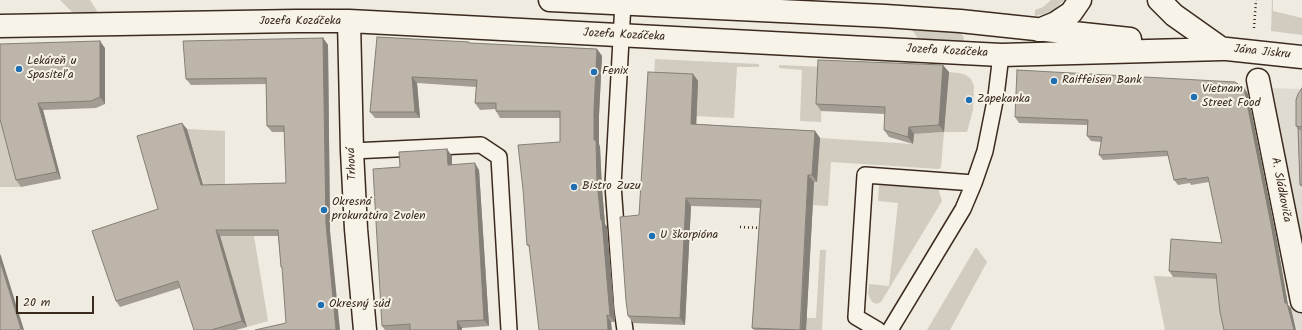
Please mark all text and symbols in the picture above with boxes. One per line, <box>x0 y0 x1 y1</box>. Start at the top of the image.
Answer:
street label: Jozefa Kozáčeka <box>259 15 341 29</box>
street label: Jozefa Kozáčeka <box>583 27 665 45</box>
street label: Jozefa Kozáčeka <box>906 43 988 61</box>
street label: Jána Jiskru <box>1233 43 1291 63</box>
place label: Lekáreň u Spasiteľa <box>27 55 77 83</box>
marker: Lekáreň u Spasiteľa <box>14 64 24 74</box>
place label: Fenix <box>602 65 628 79</box>
marker: Fenix <box>589 67 599 77</box>
place label: Raiffeisen Bank <box>1062 74 1142 88</box>
marker: Raiffeisen Bank <box>1049 76 1059 86</box>
place label: Vietnam Street Food <box>1202 83 1260 111</box>
marker: Vietnam Street Food <box>1189 92 1199 102</box>
place label: Zapekanka <box>977 93 1030 107</box>
marker: Zapekanka <box>964 95 974 105</box>
street label: Trhová <box>345 147 361 181</box>
street label: A. Sládkoviča <box>1267 156 1293 224</box>
place label: Bistro Zuzu <box>582 180 641 194</box>
marker: Bistro Zuzu <box>569 182 579 192</box>
place label: Okresná prokuratúra Zvolen <box>332 196 426 224</box>
marker: Okresná prokuratúra Zvolen <box>319 205 329 215</box>
place label: U škorpióna <box>660 229 718 243</box>
marker: U škorpióna <box>647 231 657 241</box>
scale bar <box>18 288 96 314</box>
text: 20 m <box>23 293 50 312</box>
place label: Okresný súd <box>329 298 390 312</box>
marker: Okresný súd <box>316 300 326 310</box>

